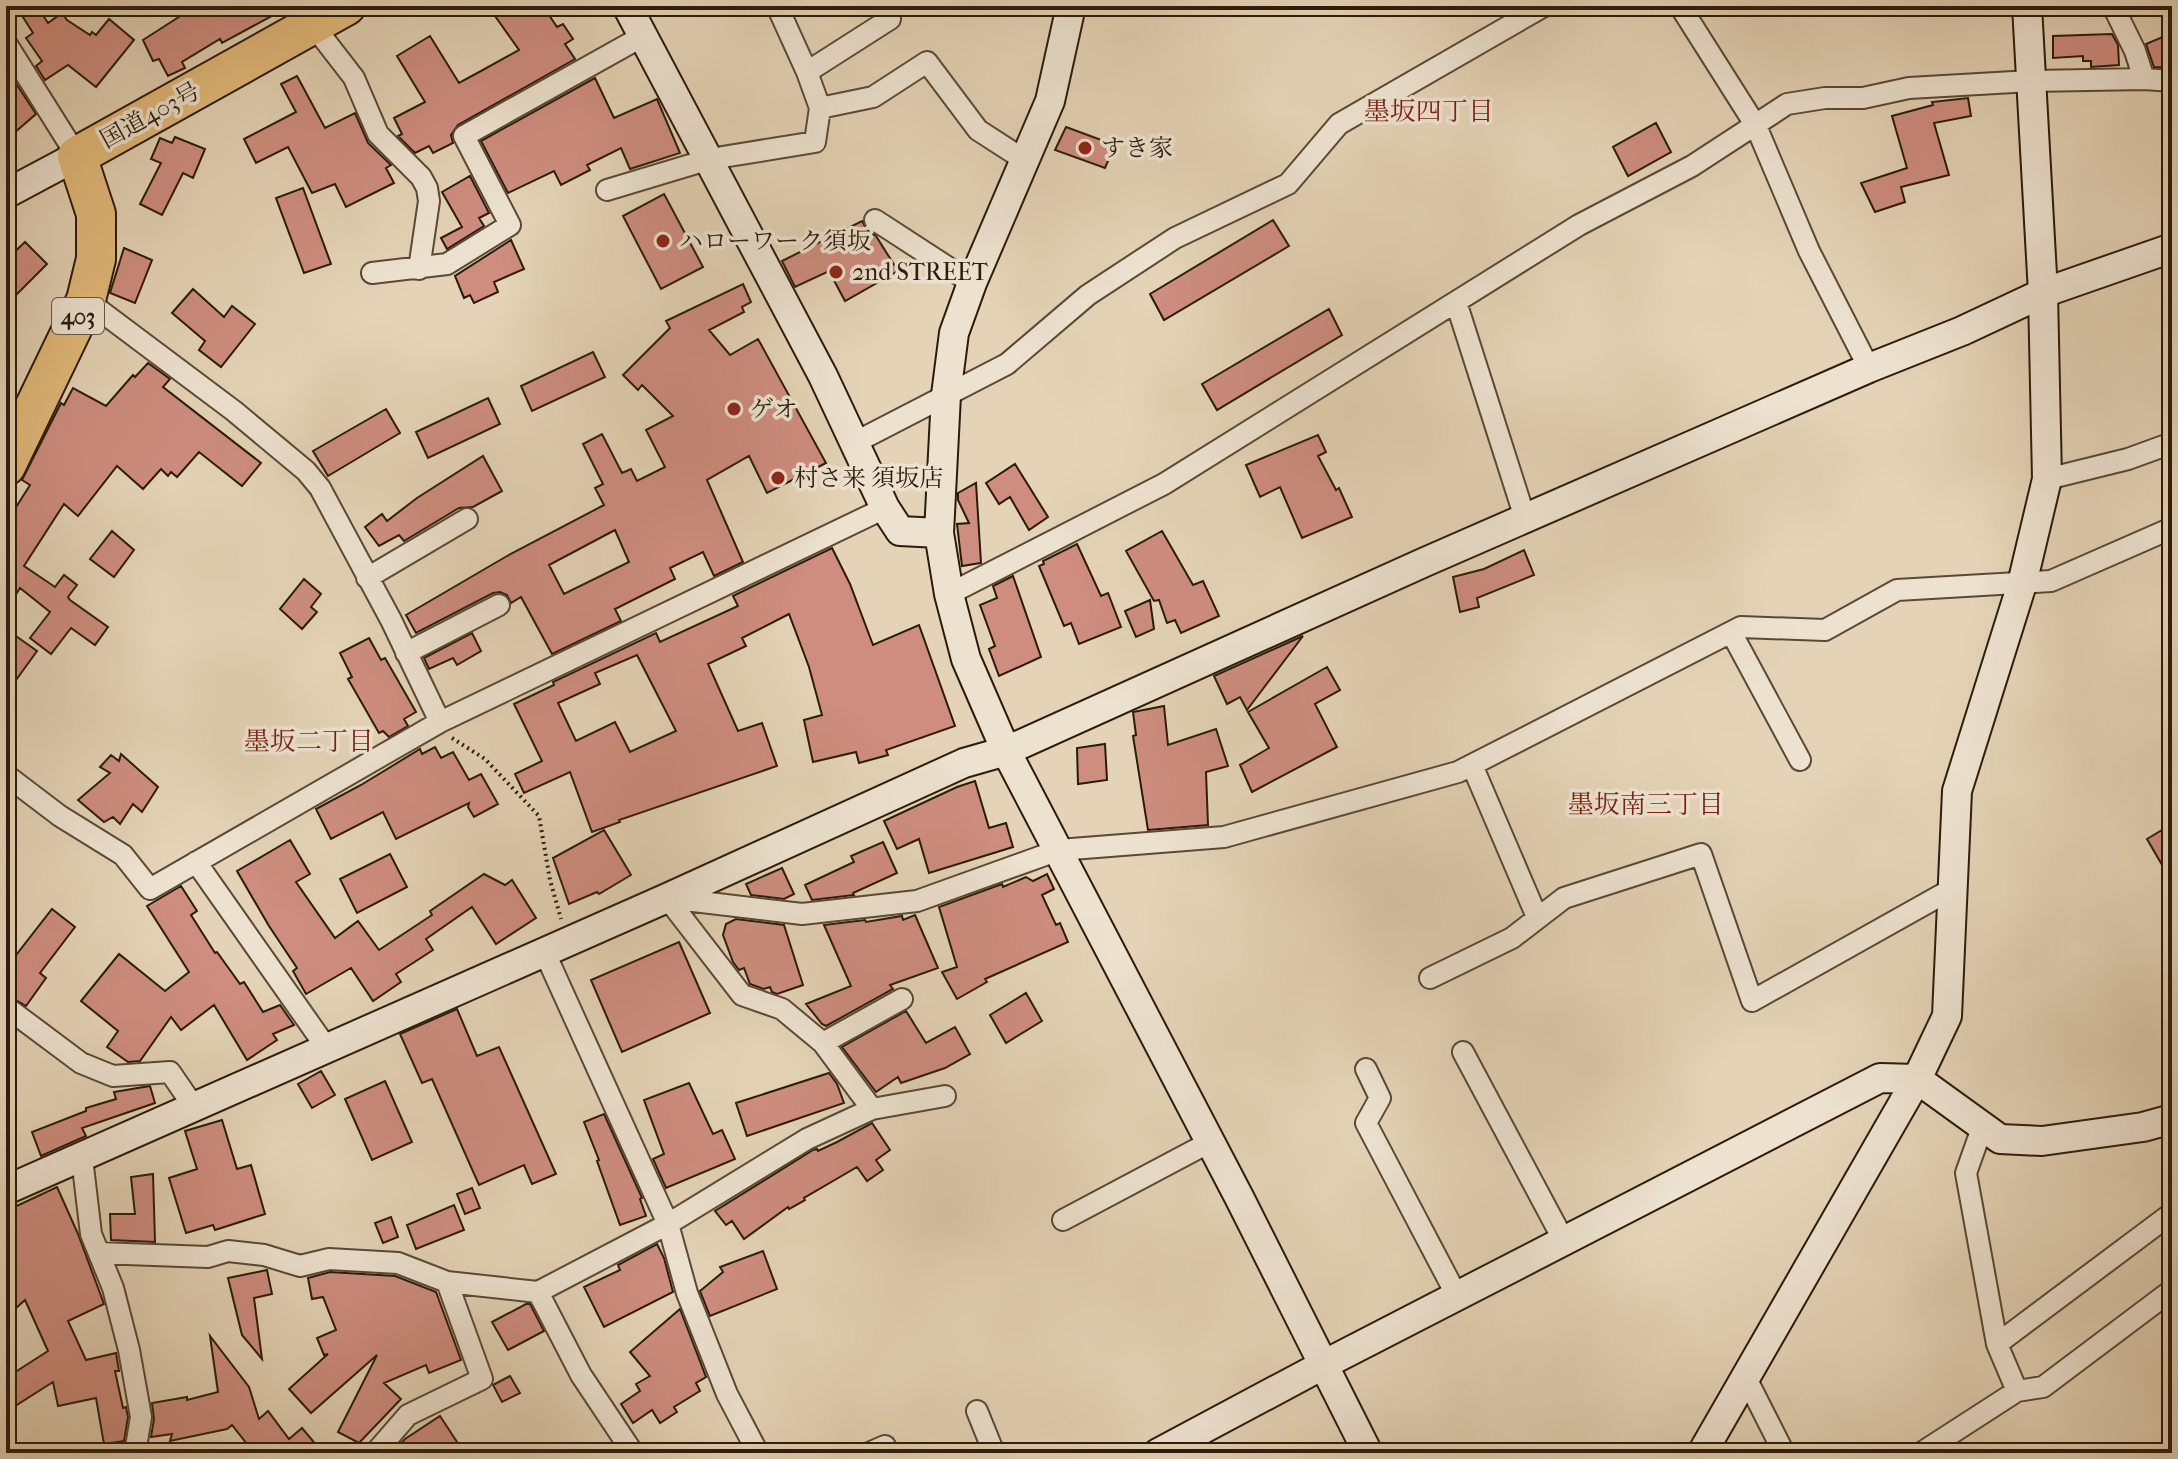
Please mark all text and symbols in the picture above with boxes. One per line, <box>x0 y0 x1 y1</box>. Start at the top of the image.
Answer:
street label: 国道403号 <box>95 76 205 154</box>
district label: 墨坂四丁目 <box>1364 96 1494 127</box>
place label: すき家 <box>1101 134 1173 162</box>
marker: すき家 <box>1076 139 1094 157</box>
place label: ハローワーク須坂 <box>679 227 871 255</box>
marker: ハローワーク須坂 <box>654 232 672 250</box>
place label: 2nd STREET <box>852 258 989 286</box>
marker: 2nd STREET <box>827 263 845 281</box>
road number: 403 <box>52 298 104 334</box>
place label: ゲオ <box>750 395 798 423</box>
marker: ゲオ <box>725 400 743 418</box>
place label: 村さ来 須坂店 <box>794 464 943 492</box>
marker: 村さ来 須坂店 <box>769 469 787 487</box>
district label: 墨坂二丁目 <box>244 726 374 757</box>
district label: 墨坂南三丁目 <box>1568 789 1724 820</box>

